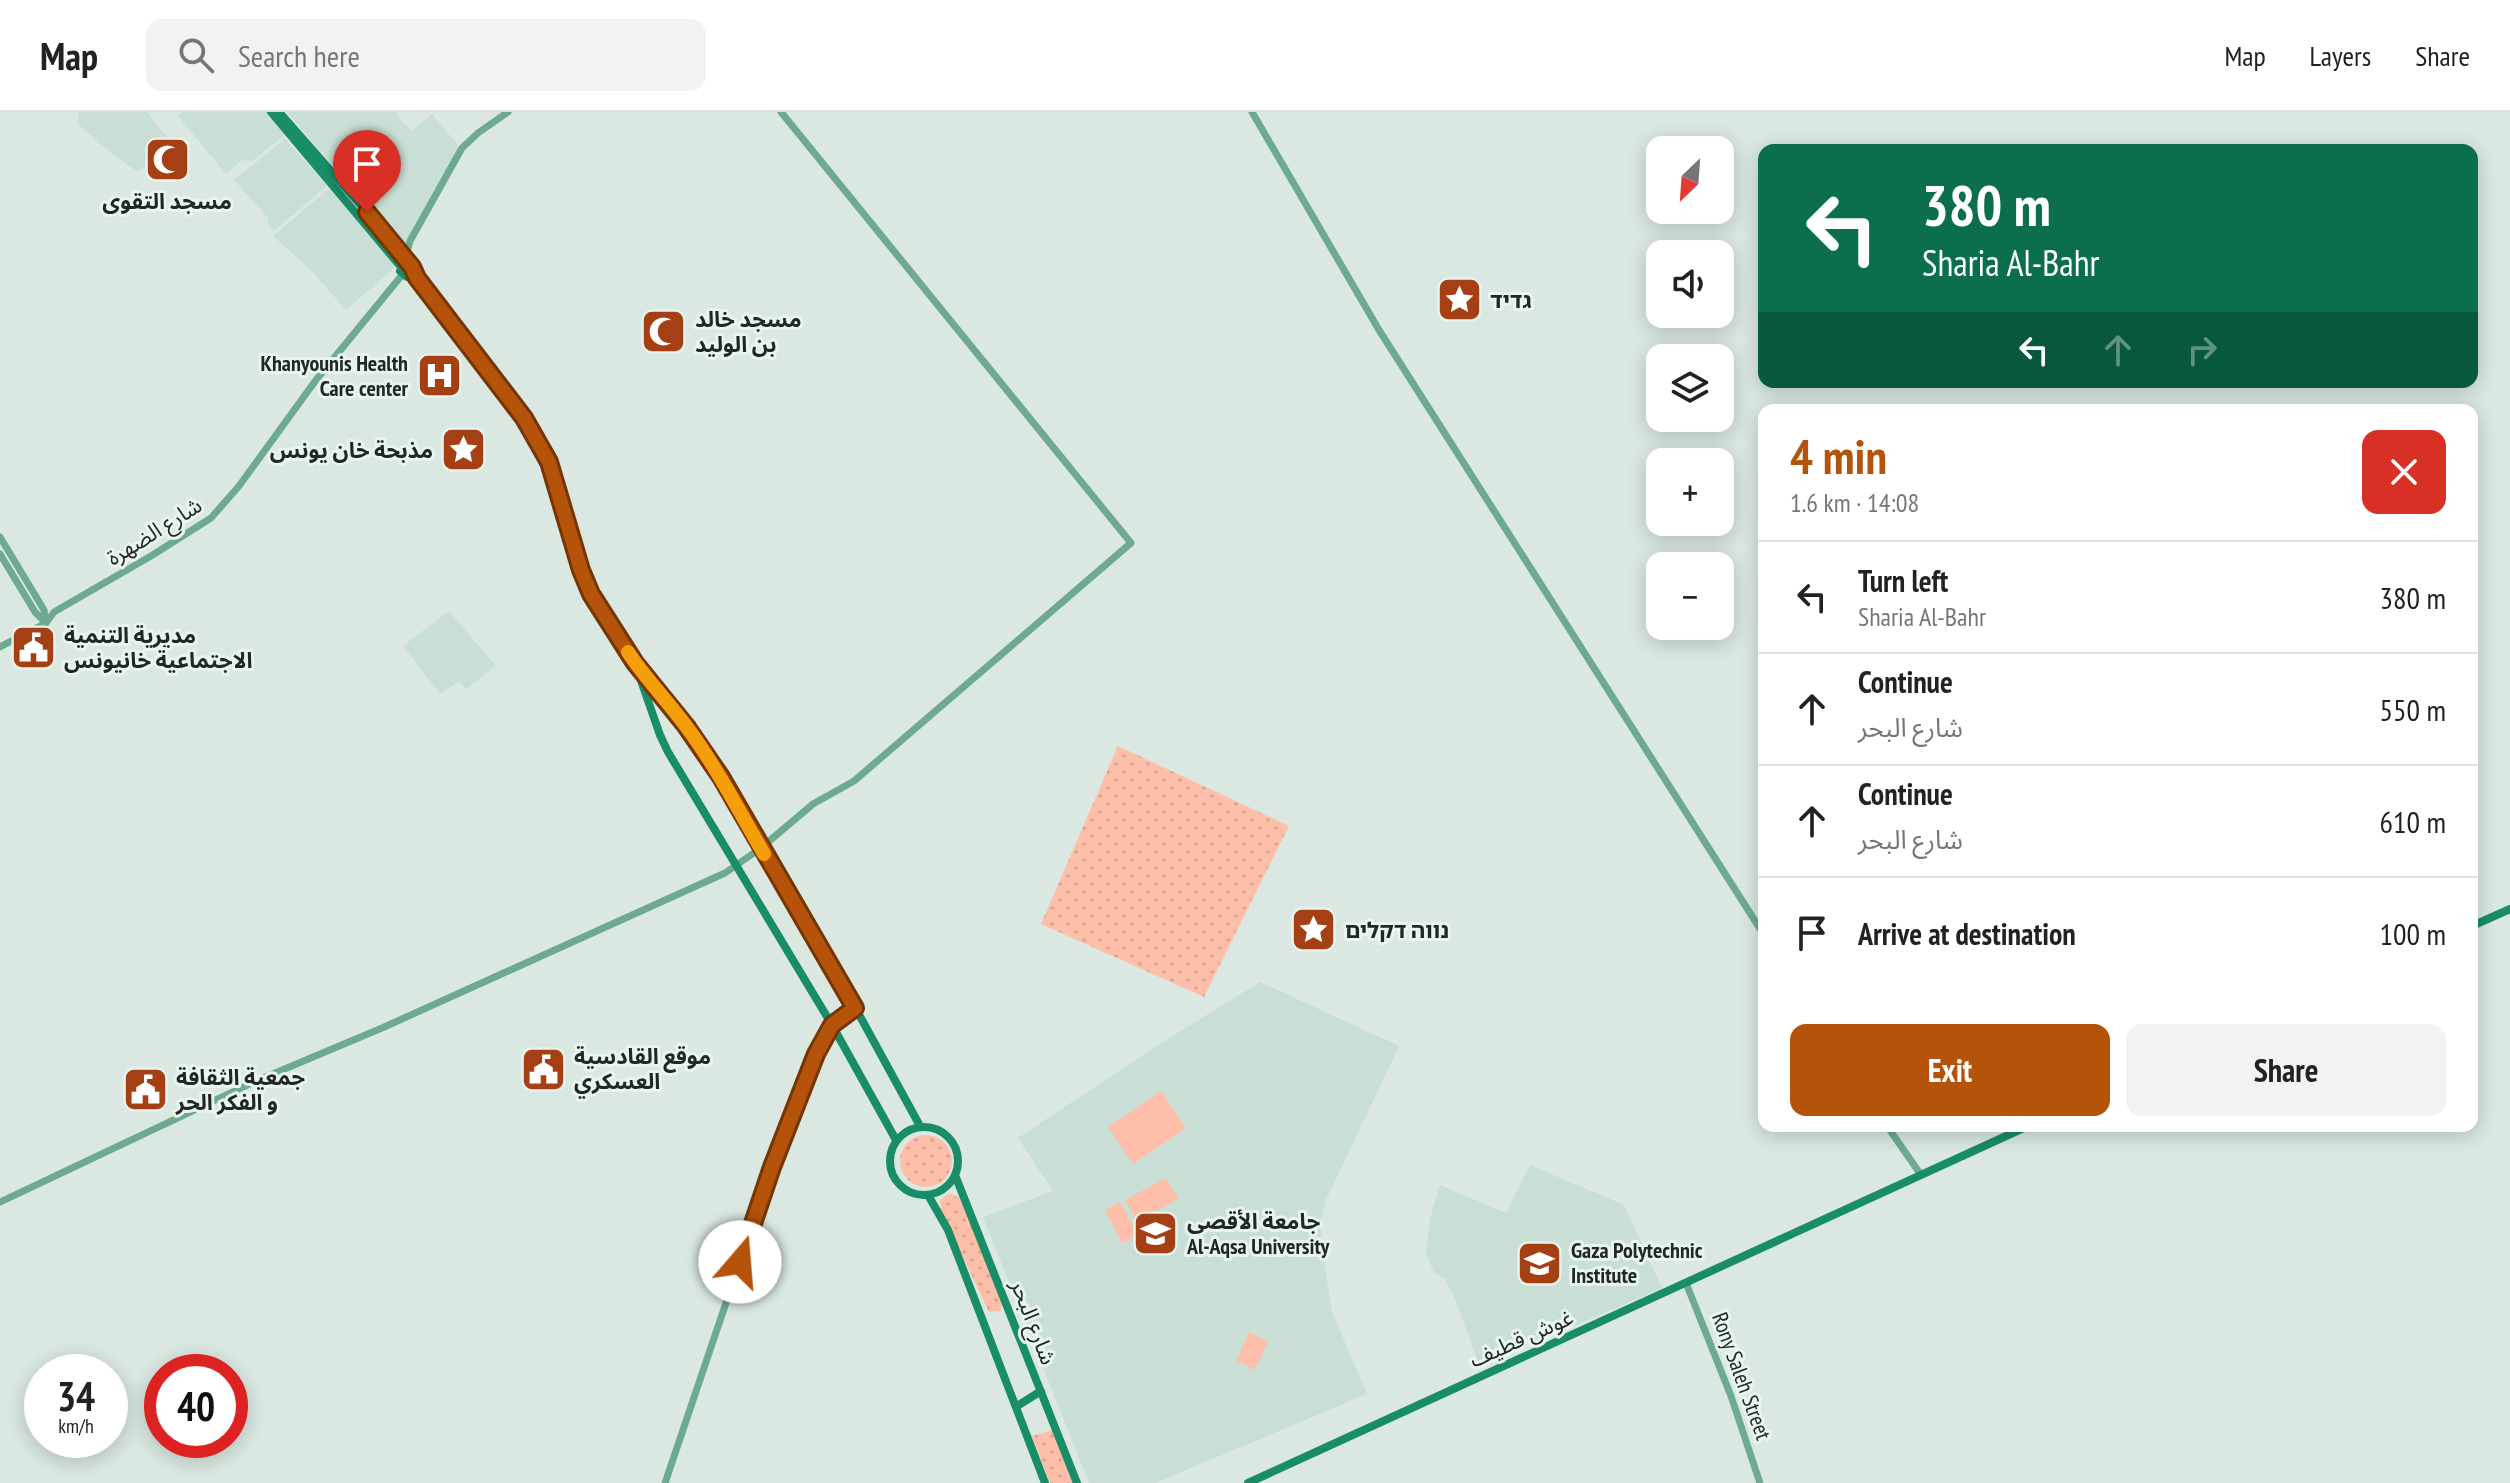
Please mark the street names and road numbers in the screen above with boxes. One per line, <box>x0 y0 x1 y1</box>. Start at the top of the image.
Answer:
street label: شارع الضهرة <box>101 491 208 574</box>
street label: شارع البحر <box>1002 1275 1063 1370</box>
street label: غوش قطيف <box>1465 1303 1577 1373</box>
street label: Rony Saleh Street <box>1706 1308 1778 1444</box>

